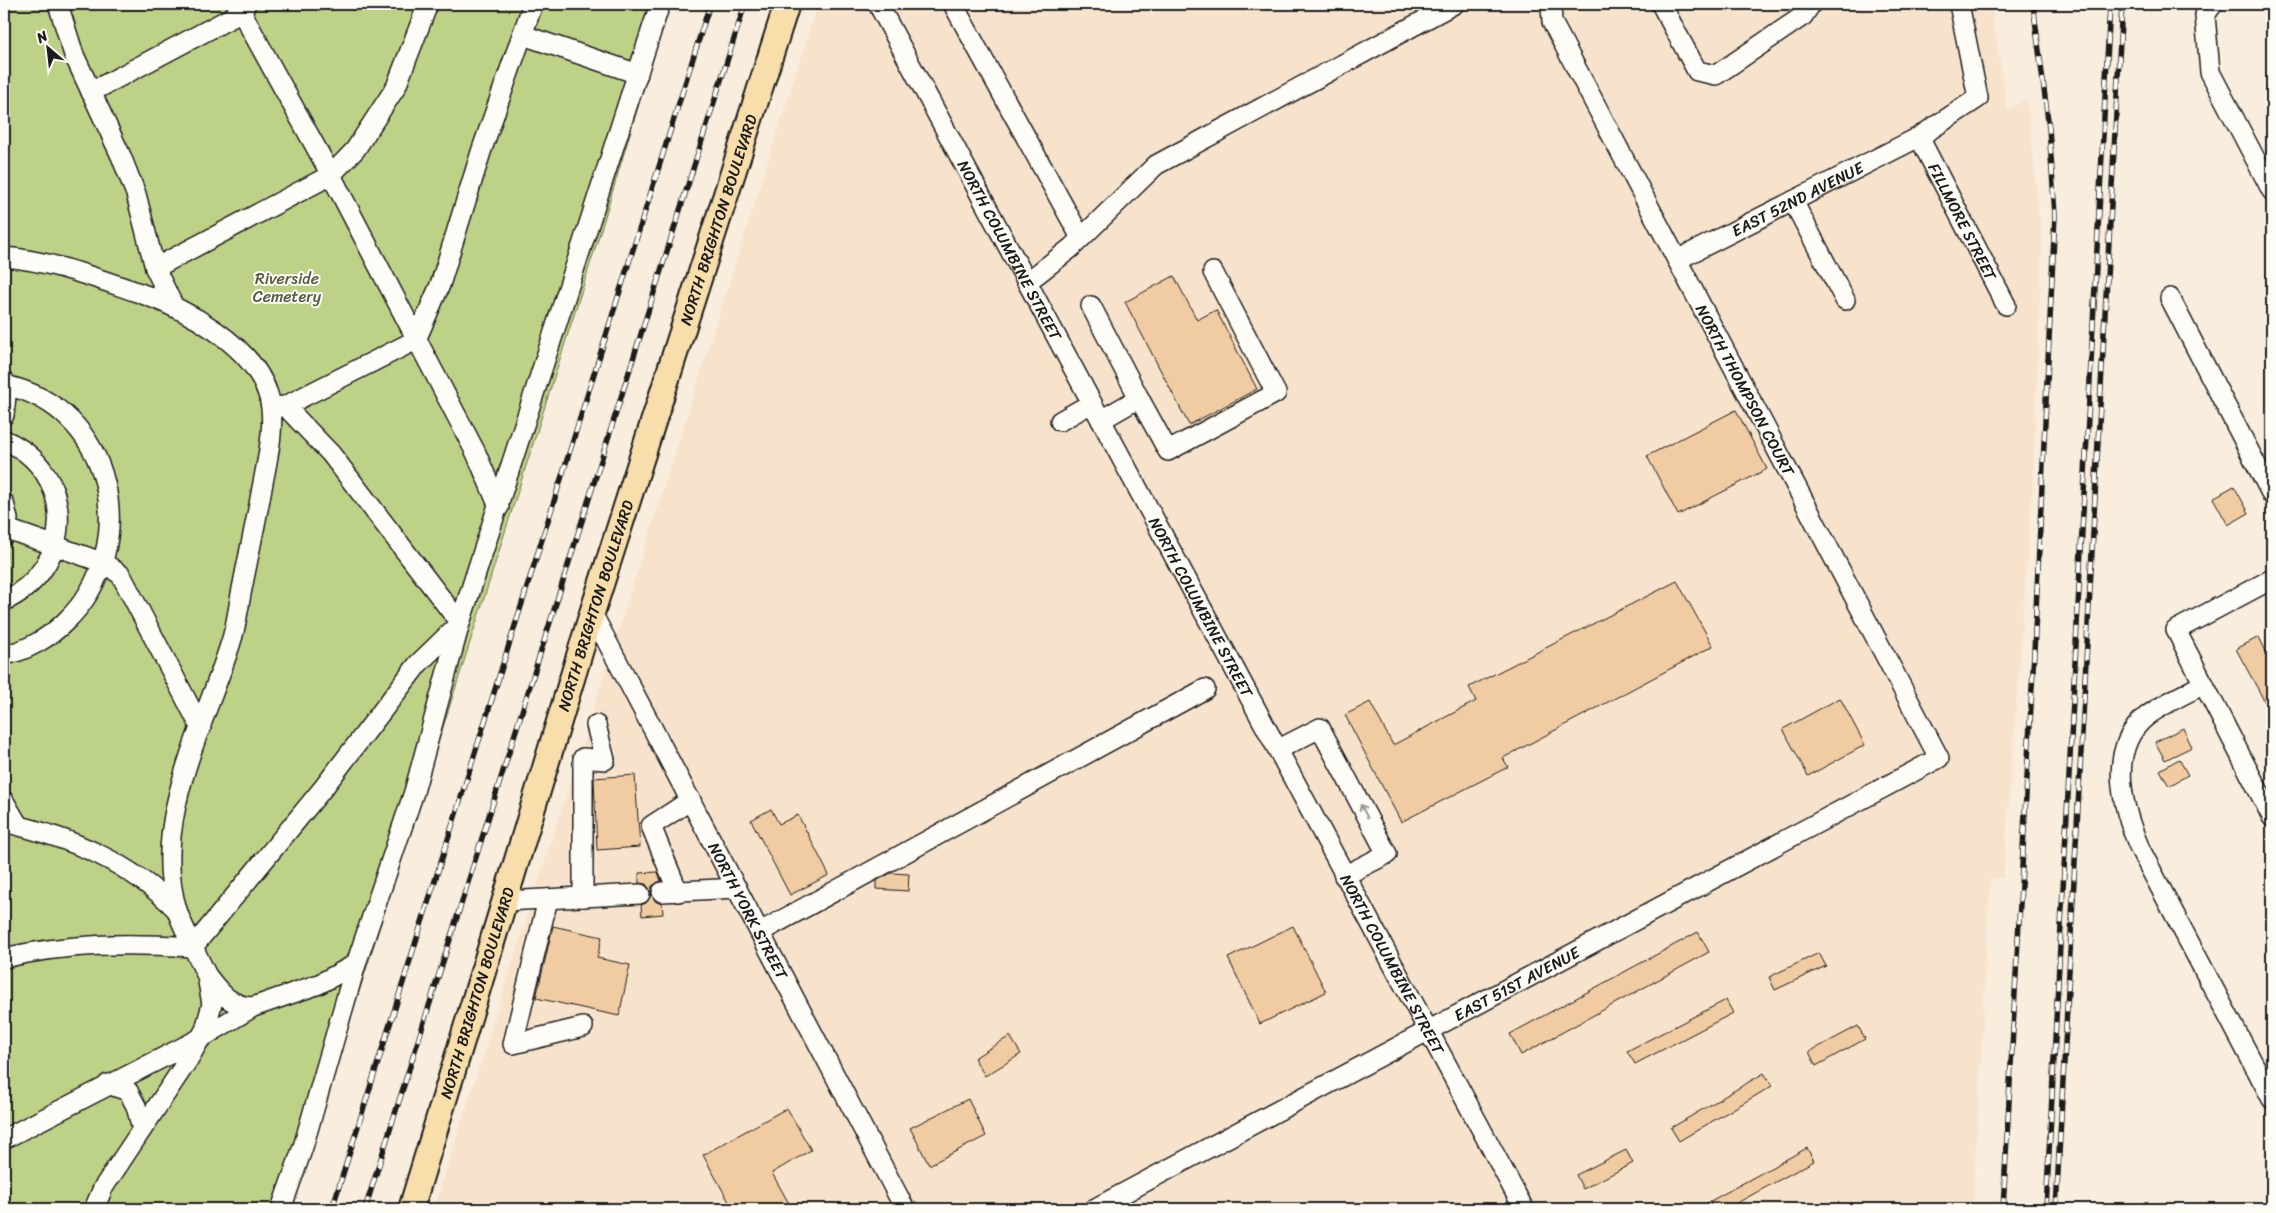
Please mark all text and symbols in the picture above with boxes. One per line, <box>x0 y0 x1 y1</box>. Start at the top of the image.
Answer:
north arrow <box>22 22 72 72</box>
text: N <box>31 24 53 51</box>
street label: NORTH BRIGHTON BOULEVARD <box>671 110 765 329</box>
street label: EAST 52ND AVENUE <box>1726 152 1870 245</box>
street label: NORTH COLUMBINE STREET <box>949 154 1071 346</box>
street label: FILLMORE STREET <box>1920 157 2006 286</box>
park label: Riverside Cemetery <box>253 264 322 311</box>
street label: NORTH THOMPSON COURT <box>1687 299 1803 482</box>
street label: NORTH BRIGHTON BOULEVARD <box>549 496 642 715</box>
street label: NORTH COLUMBINE STREET <box>1141 511 1262 703</box>
one-way arrow <box>1359 804 1369 819</box>
street label: NORTH YORK STREET <box>700 837 797 986</box>
street label: NORTH COLUMBINE STREET <box>1332 868 1453 1060</box>
street label: NORTH BRIGHTON BOULEVARD <box>431 883 523 1102</box>
street label: EAST 51ST AVENUE <box>1448 937 1586 1029</box>

